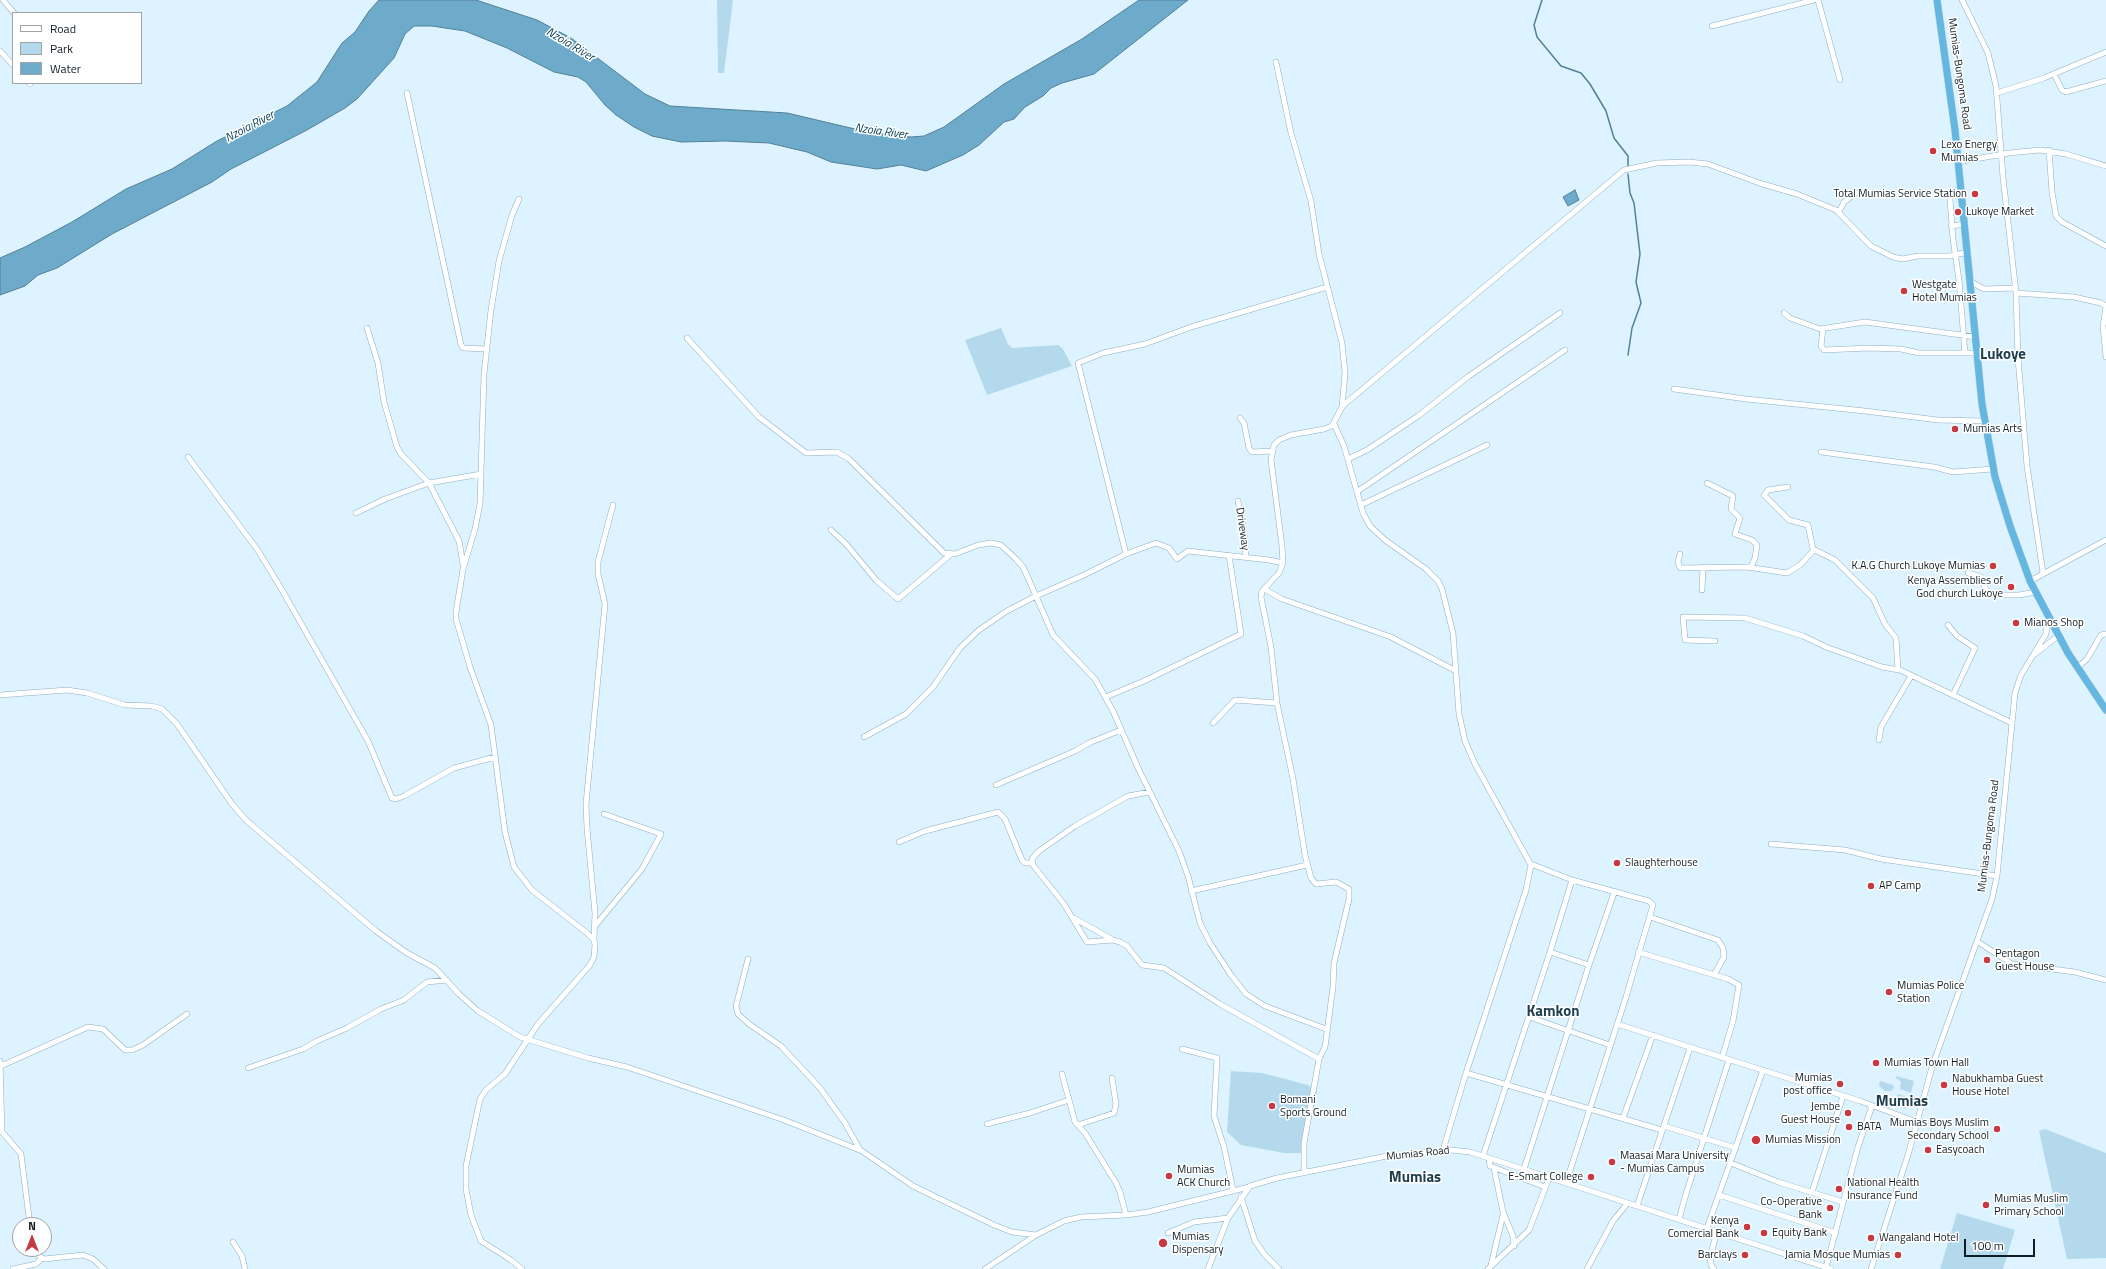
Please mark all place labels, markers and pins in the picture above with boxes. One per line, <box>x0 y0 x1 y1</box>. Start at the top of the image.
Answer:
place label: Lexo Energy Mumias <box>1941 138 1997 164</box>
marker: Lexo Energy Mumias <box>1928 146 1938 156</box>
place label: Total Mumias Service Station <box>1833 187 1967 201</box>
marker: Total Mumias Service Station <box>1970 189 1980 199</box>
place label: Lukoye Market <box>1966 205 2034 219</box>
marker: Lukoye Market <box>1953 207 1963 217</box>
place label: Westgate Hotel Mumias <box>1912 278 1977 304</box>
marker: Westgate Hotel Mumias <box>1899 286 1909 296</box>
place label: Mumias Arts <box>1963 422 2022 436</box>
marker: Mumias Arts <box>1950 424 1960 434</box>
place label: K.A.G Church Lukoye Mumias <box>1851 559 1985 573</box>
marker: K.A.G Church Lukoye Mumias <box>1988 561 1998 571</box>
place label: Kenya Assemblies of God church Lukoye <box>1908 574 2003 600</box>
marker: Kenya Assemblies of God church Lukoye <box>2006 582 2016 592</box>
place label: Mianos Shop <box>2024 616 2084 630</box>
marker: Mianos Shop <box>2011 618 2021 628</box>
place label: Slaughterhouse <box>1625 856 1698 870</box>
marker: Slaughterhouse <box>1612 858 1622 868</box>
place label: AP Camp <box>1879 879 1921 893</box>
marker: AP Camp <box>1866 881 1876 891</box>
place label: Pentagon Guest House <box>1995 947 2054 973</box>
marker: Pentagon Guest House <box>1982 955 1992 965</box>
place label: Mumias Police Station <box>1897 979 1964 1005</box>
marker: Mumias Police Station <box>1884 987 1894 997</box>
place label: Mumias Town Hall <box>1884 1056 1969 1070</box>
marker: Mumias Town Hall <box>1871 1058 1881 1068</box>
place label: Mumias post office <box>1783 1071 1832 1097</box>
place label: Nabukhamba Guest House Hotel <box>1952 1072 2043 1098</box>
marker: Mumias post office <box>1835 1079 1845 1089</box>
marker: Nabukhamba Guest House Hotel <box>1939 1080 1949 1090</box>
place label: Bomani Sports Ground <box>1280 1093 1347 1119</box>
place label: Jembe Guest House <box>1781 1100 1840 1126</box>
marker: Bomani Sports Ground <box>1267 1101 1277 1111</box>
marker: Jembe Guest House <box>1843 1108 1853 1118</box>
place label: Mumias Boys Muslim Secondary School <box>1890 1116 1989 1142</box>
place label: BATA <box>1857 1120 1882 1134</box>
marker: BATA <box>1844 1122 1854 1132</box>
marker: Mumias Boys Muslim Secondary School <box>1992 1124 2002 1134</box>
place label: Mumias Mission <box>1765 1133 1841 1147</box>
marker: Mumias Mission <box>1750 1134 1762 1146</box>
place label: Easycoach <box>1936 1143 1985 1157</box>
marker: Easycoach <box>1923 1145 1933 1155</box>
place label: Maasai Mara University - Mumias Campus <box>1620 1149 1729 1175</box>
marker: Maasai Mara University - Mumias Campus <box>1607 1157 1617 1167</box>
place label: Mumias ACK Church <box>1177 1163 1230 1189</box>
place label: E-Smart College <box>1508 1170 1583 1184</box>
marker: Mumias ACK Church <box>1164 1171 1174 1181</box>
marker: E-Smart College <box>1586 1172 1596 1182</box>
place label: National Health Insurance Fund <box>1847 1176 1919 1202</box>
marker: National Health Insurance Fund <box>1834 1184 1844 1194</box>
place label: Mumias Muslim Primary School <box>1994 1192 2068 1218</box>
place label: Co-Operative Bank <box>1761 1195 1822 1221</box>
marker: Mumias Muslim Primary School <box>1981 1200 1991 1210</box>
marker: Co-Operative Bank <box>1825 1203 1835 1213</box>
place label: Kenya Comercial Bank <box>1668 1214 1739 1240</box>
marker: Kenya Comercial Bank <box>1742 1222 1752 1232</box>
place label: Equity Bank <box>1772 1226 1827 1240</box>
marker: Equity Bank <box>1759 1228 1769 1238</box>
place label: Mumias Dispensary <box>1172 1230 1224 1256</box>
place label: Wangaland Hotel <box>1879 1231 1958 1245</box>
marker: Wangaland Hotel <box>1866 1233 1876 1243</box>
marker: Mumias Dispensary <box>1157 1237 1169 1249</box>
place label: Barclays <box>1698 1248 1737 1262</box>
place label: Jamia Mosque Mumias <box>1785 1248 1890 1262</box>
marker: Barclays <box>1740 1250 1750 1260</box>
marker: Jamia Mosque Mumias <box>1893 1250 1903 1260</box>

